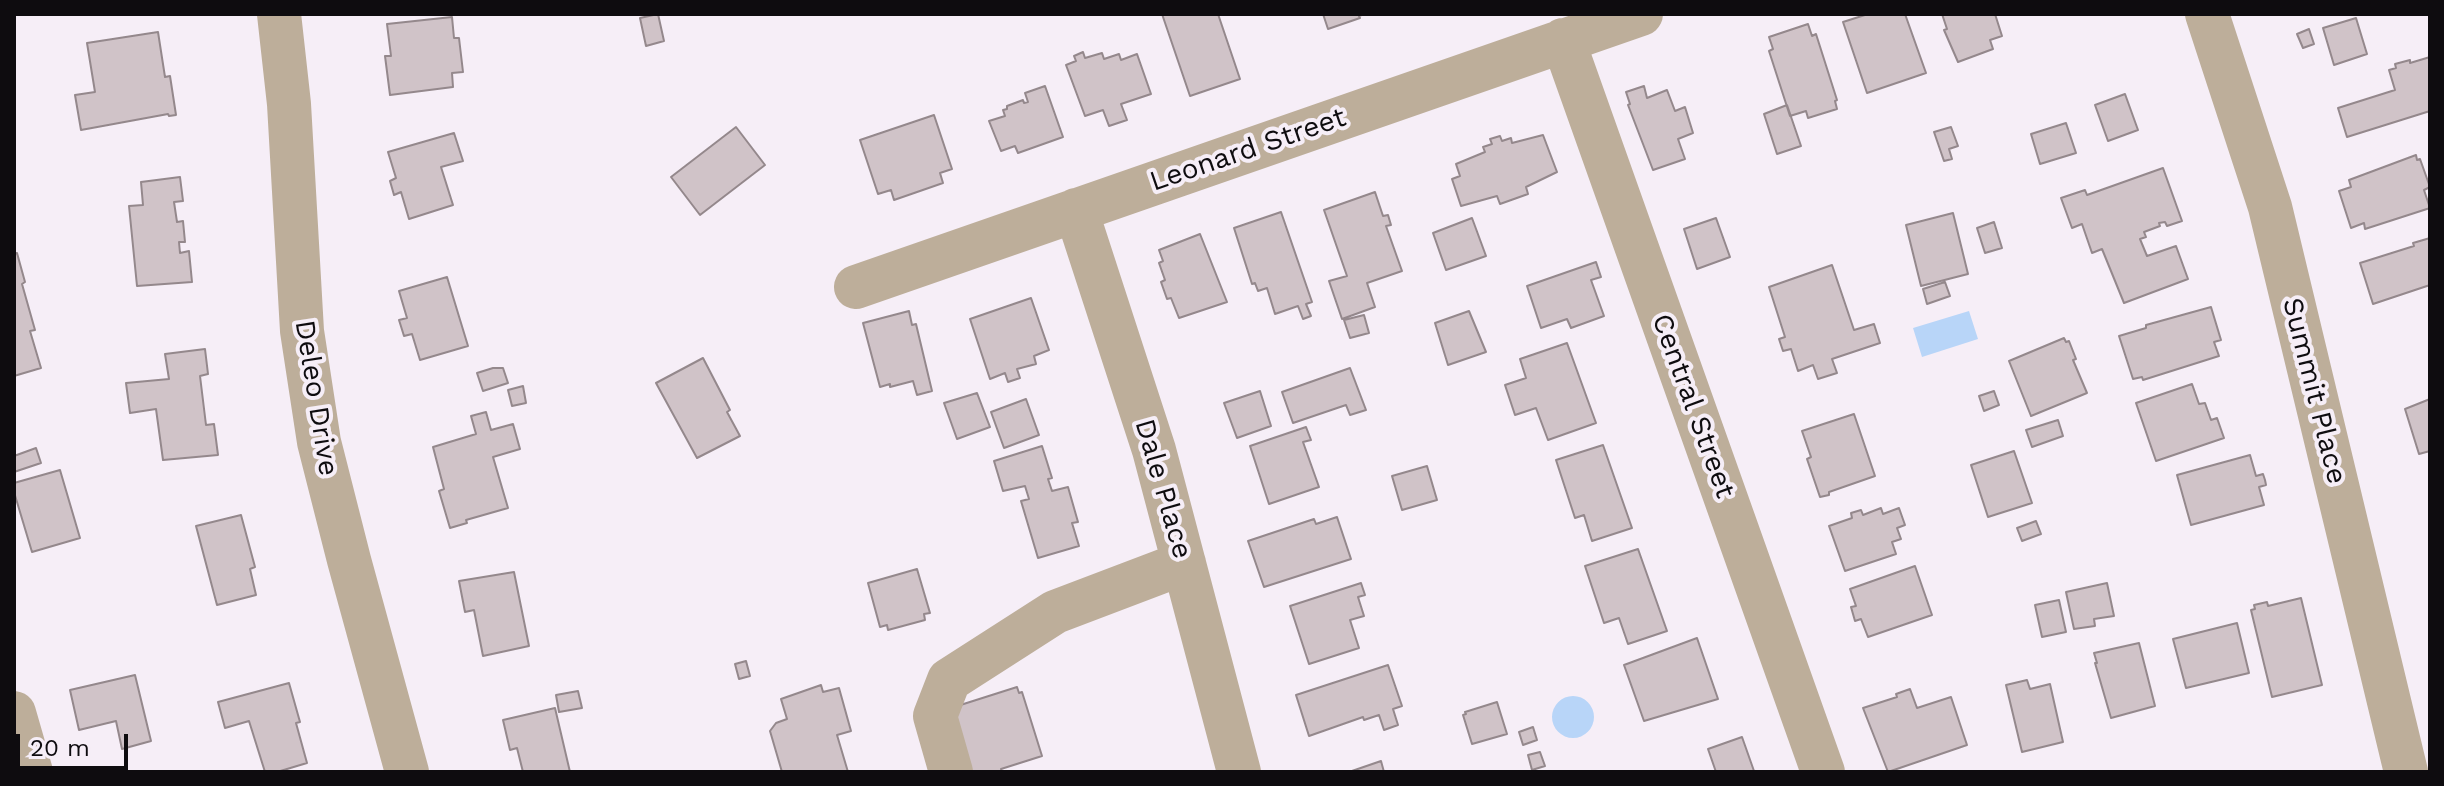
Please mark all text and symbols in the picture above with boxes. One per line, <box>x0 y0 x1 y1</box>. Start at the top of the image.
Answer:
street label: Leonard Street <box>1146 101 1350 199</box>
street label: Summit Place <box>2275 295 2353 487</box>
street label: Central Street <box>1644 309 1742 503</box>
street label: Deleo Drive <box>287 318 345 478</box>
street label: Dale Place <box>1127 415 1199 563</box>
scale bar <box>20 718 132 768</box>
text: 20 m <box>30 734 90 762</box>

